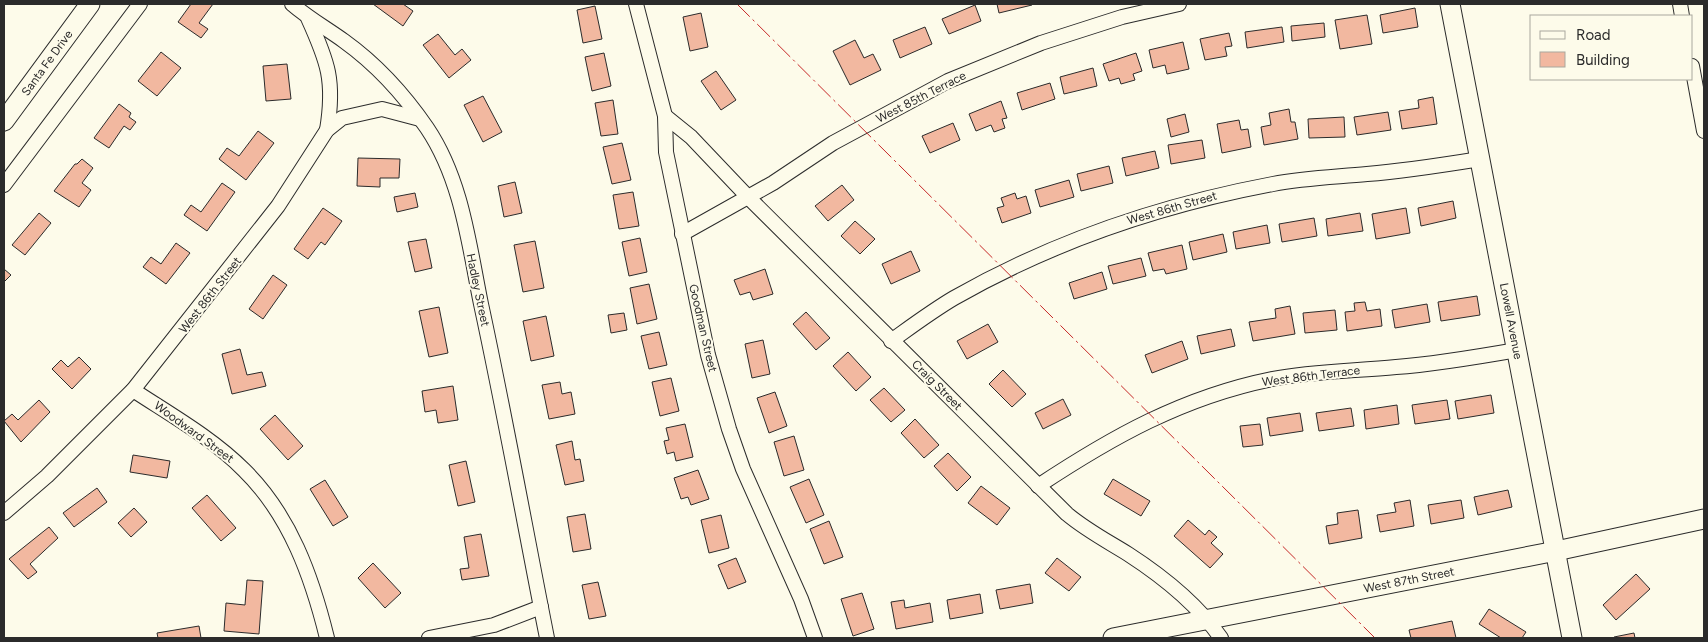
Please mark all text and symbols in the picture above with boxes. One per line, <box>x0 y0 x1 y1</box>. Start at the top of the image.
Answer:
legend <box>1530 15 1693 80</box>
text: Road <box>1576 26 1611 44</box>
street label: Santa Fe Drive <box>19 27 76 98</box>
text: Building <box>1576 51 1630 69</box>
street label: West 85th Terrace <box>874 68 969 126</box>
street label: West 86th Street <box>1126 188 1219 227</box>
street label: Hadley Street <box>463 252 493 328</box>
street label: West 86th Street <box>176 254 244 336</box>
street label: Lowell Avenue <box>1497 282 1525 361</box>
street label: Goodman Street <box>686 283 720 374</box>
street label: Craig Street <box>909 357 965 413</box>
street label: West 86th Terrace <box>1261 363 1361 389</box>
street label: Woodward Street <box>151 398 237 466</box>
street label: West 87th Street <box>1362 564 1456 596</box>

